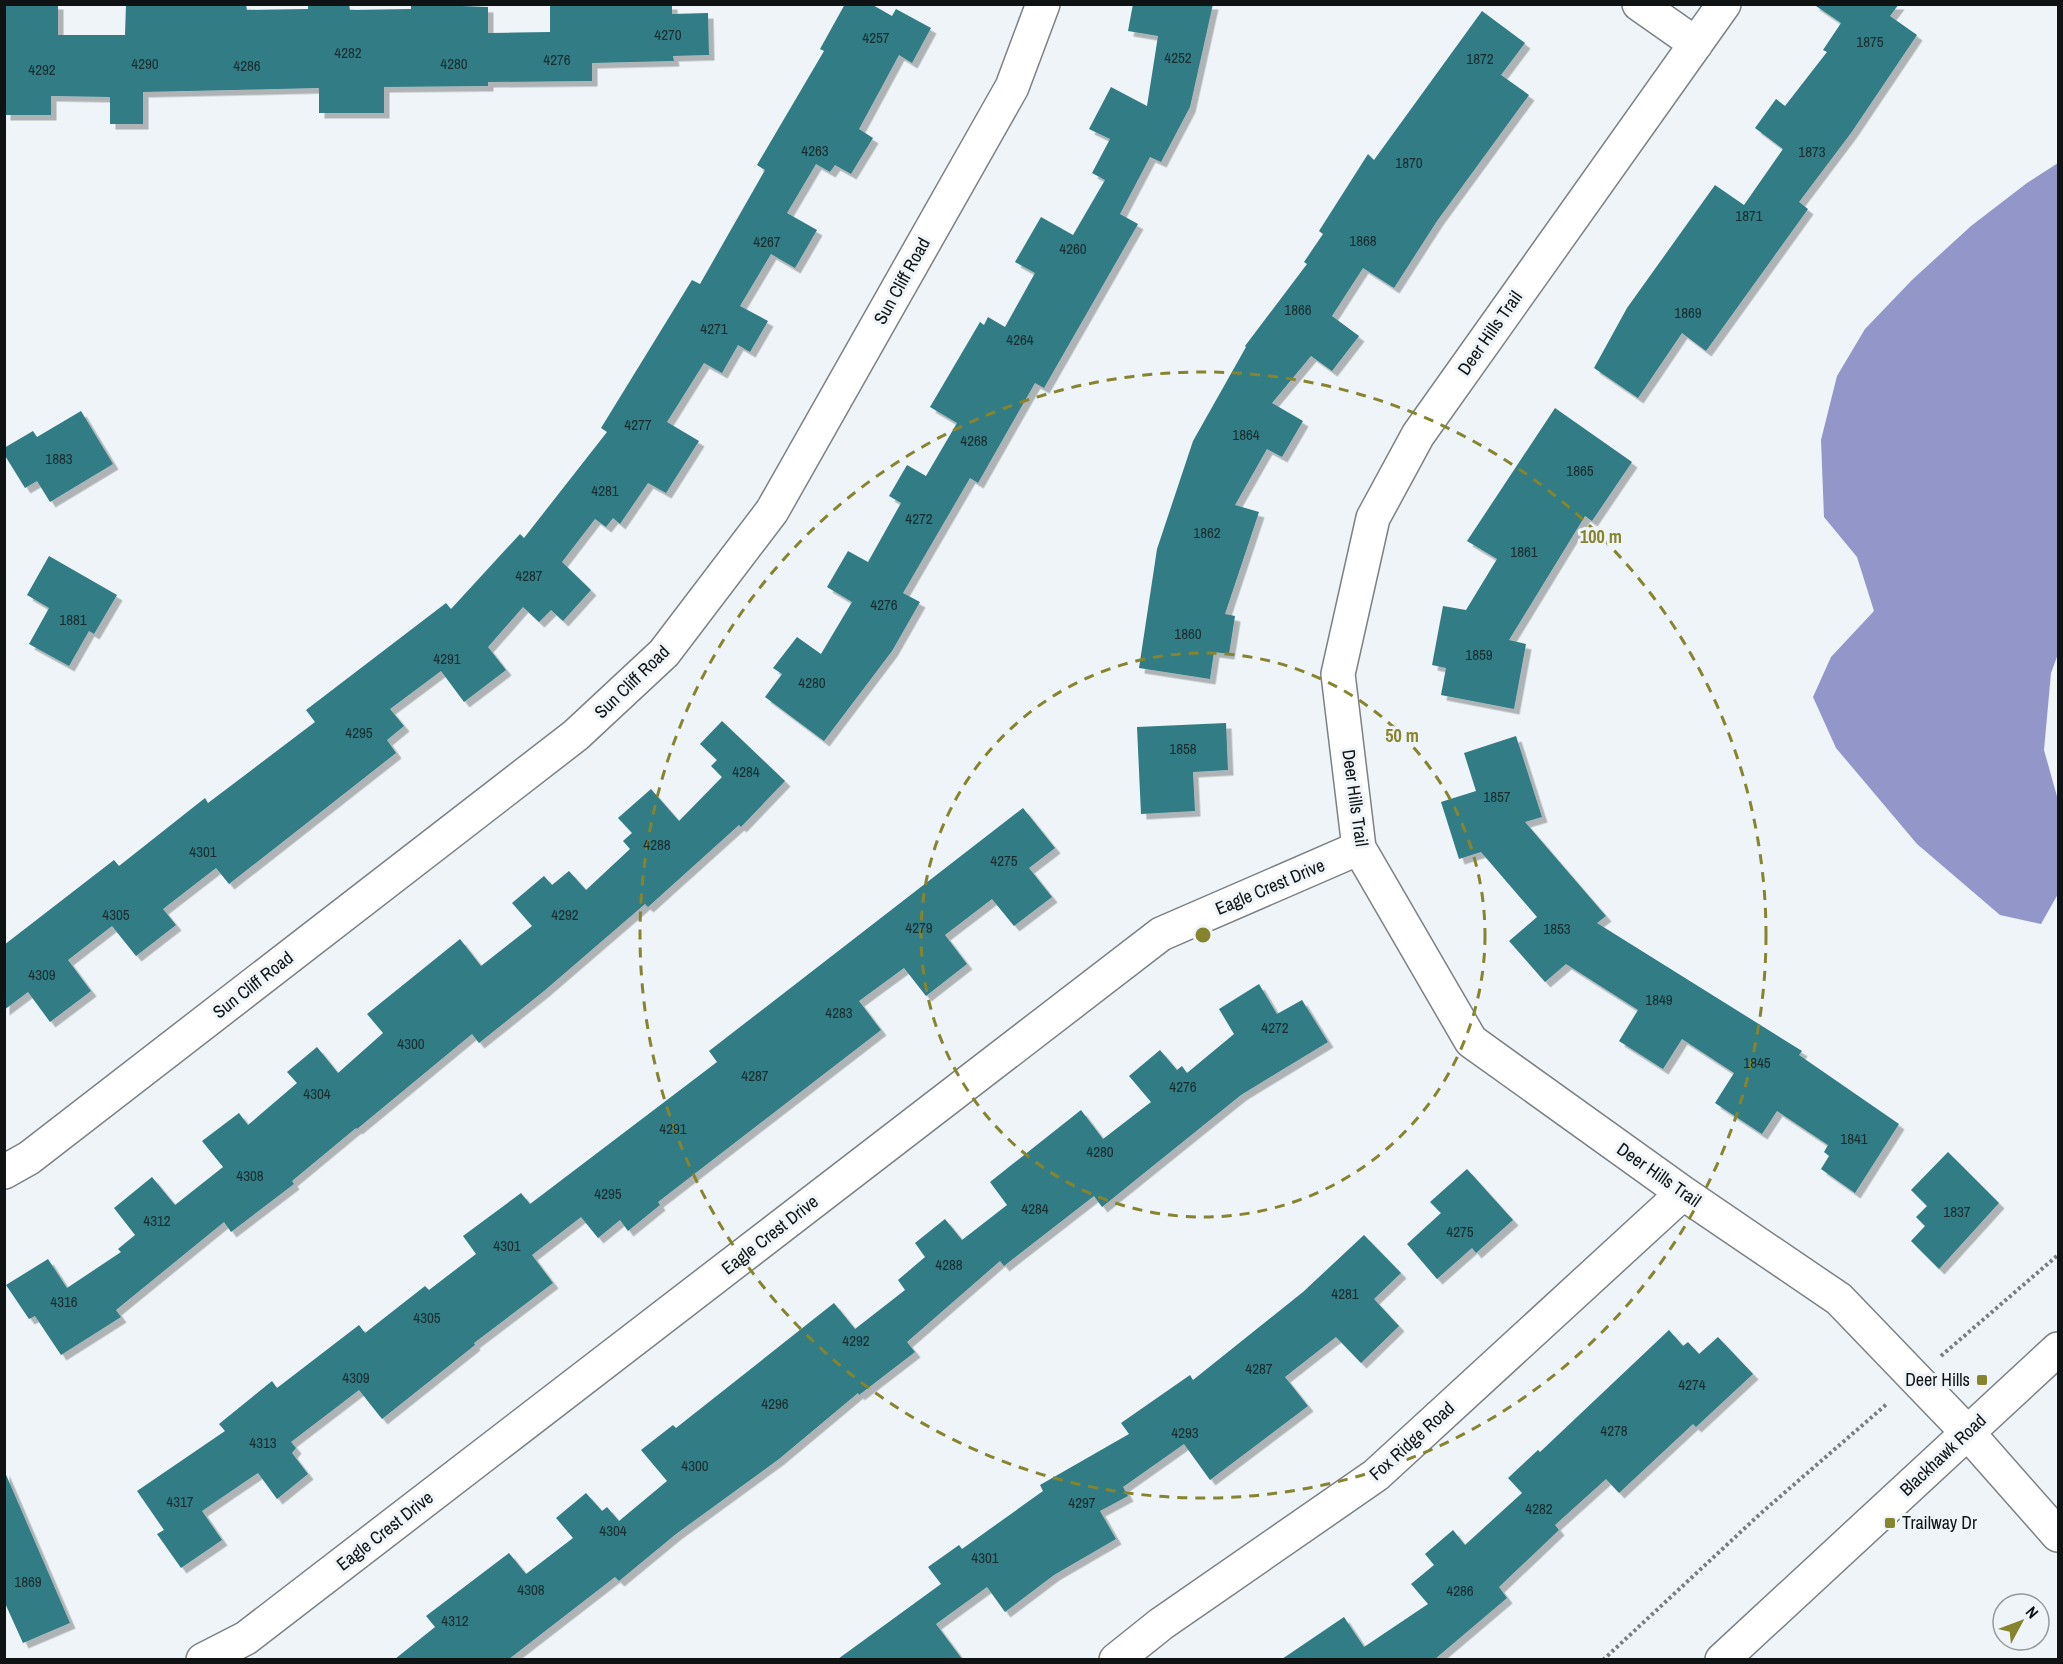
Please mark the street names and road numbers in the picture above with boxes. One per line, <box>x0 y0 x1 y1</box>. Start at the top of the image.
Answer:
street label: Sun Cliff Road <box>867 233 936 329</box>
street label: Deer Hills Trail <box>1451 286 1528 380</box>
street label: Sun Cliff Road <box>589 639 675 724</box>
street label: Deer Hills Trail <box>1336 748 1375 848</box>
street label: Eagle Crest Drive <box>1211 852 1328 921</box>
street label: Sun Cliff Road <box>207 945 298 1024</box>
street label: Deer Hills Trail <box>1612 1136 1706 1213</box>
street label: Eagle Crest Drive <box>716 1189 823 1280</box>
street label: Fox Ridge Road <box>1364 1396 1460 1486</box>
street label: Blackhawk Road <box>1894 1408 1991 1501</box>
street label: Eagle Crest Drive <box>331 1485 438 1576</box>

